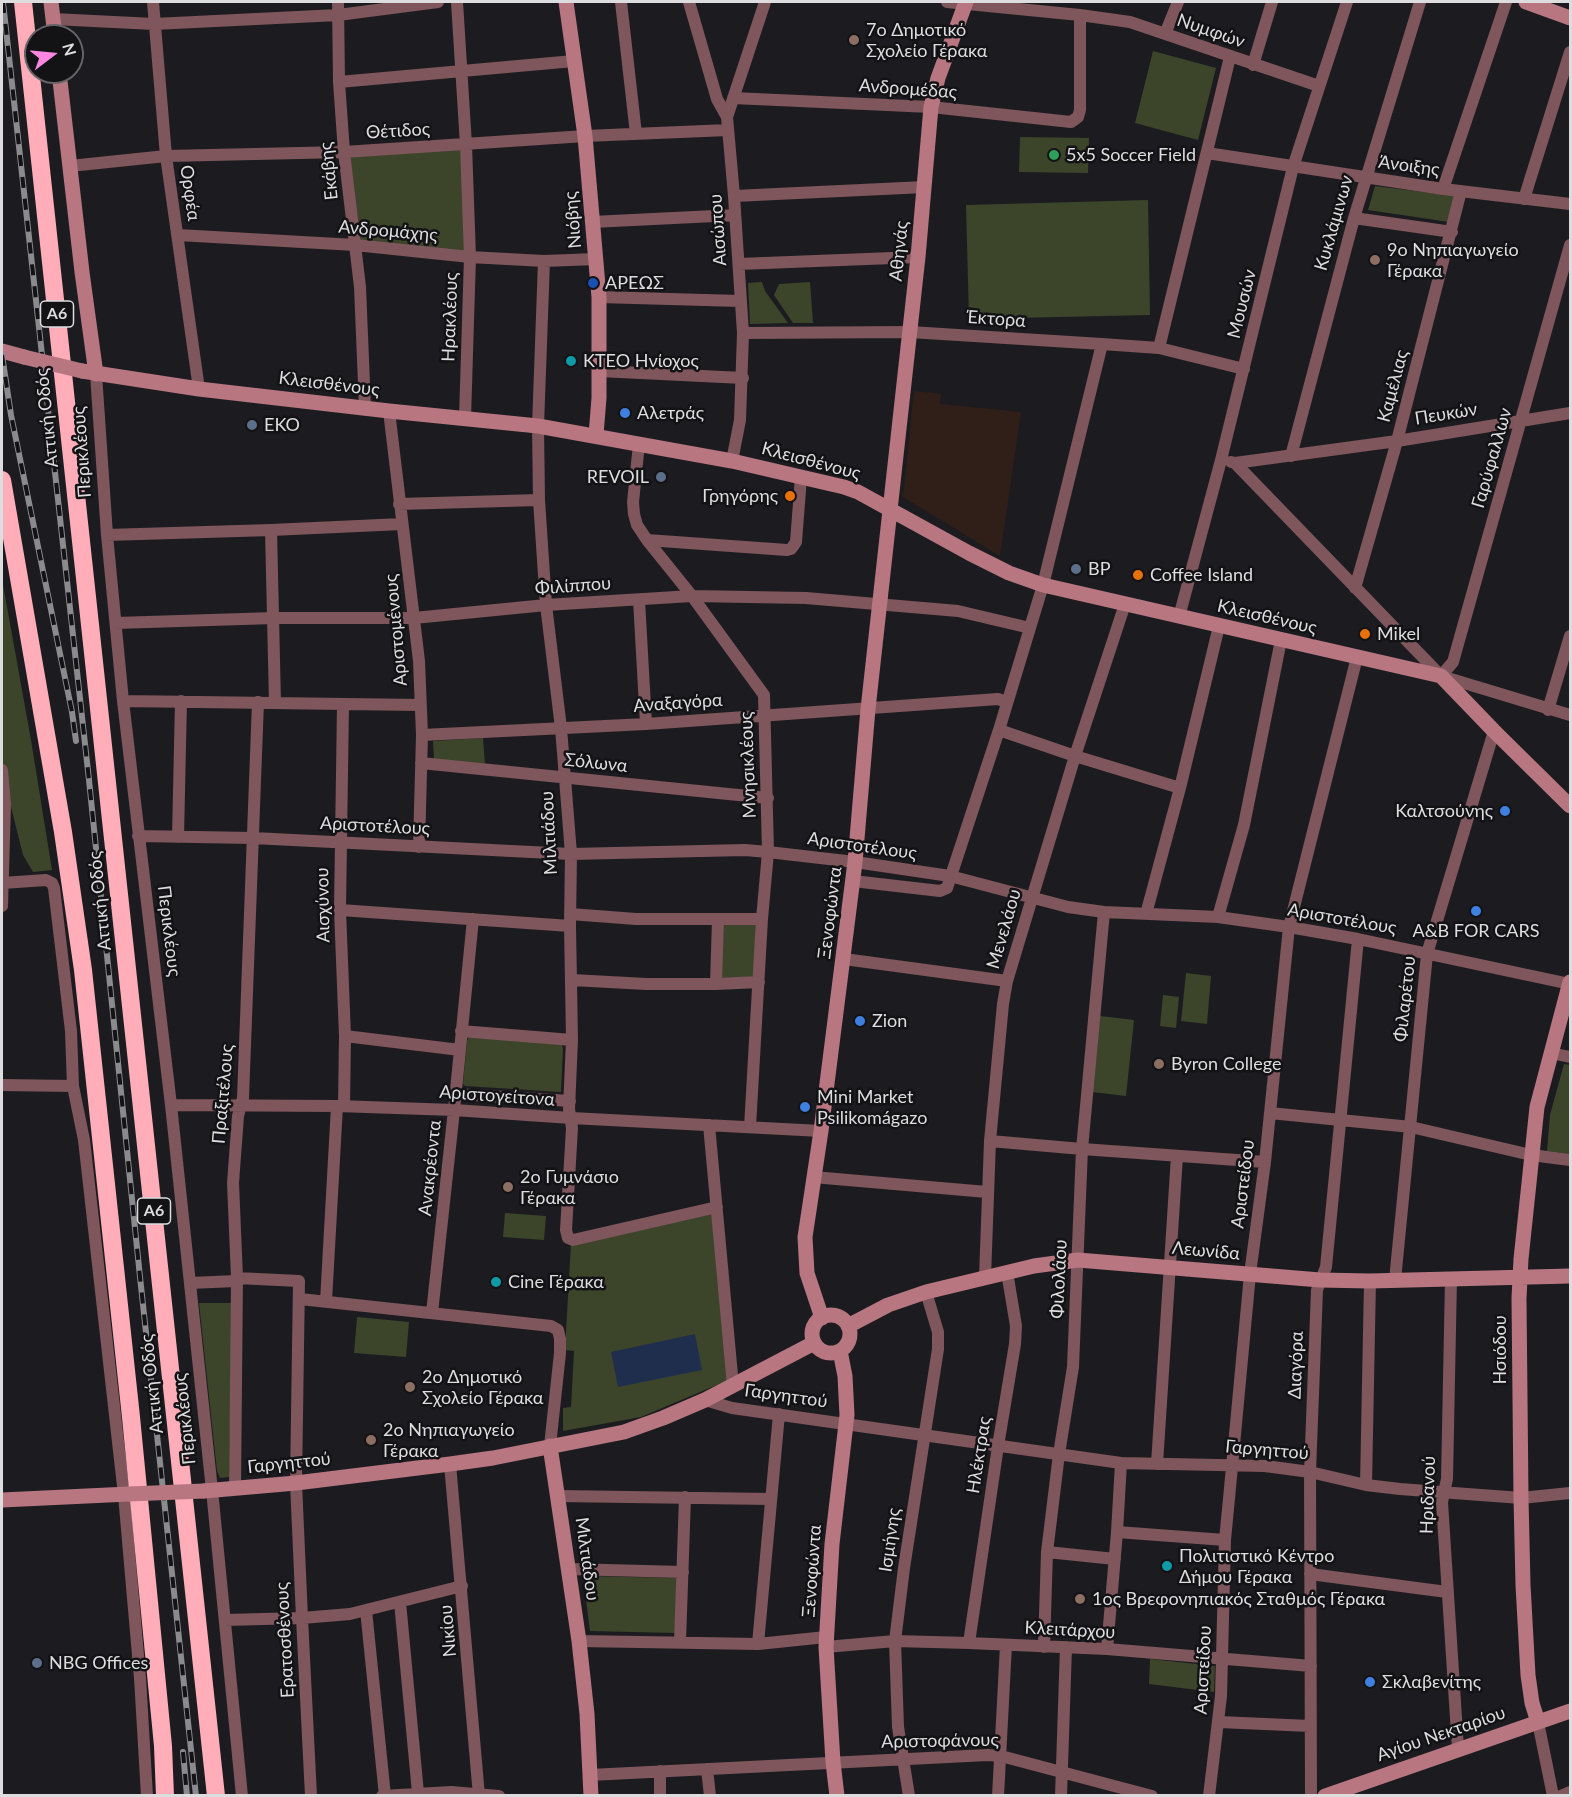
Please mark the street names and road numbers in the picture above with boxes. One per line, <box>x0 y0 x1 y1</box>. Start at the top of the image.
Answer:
street label: Νυμφών <box>1174 9 1248 53</box>
street label: Ανδρομέδας <box>858 75 958 103</box>
street label: Θέτιδος <box>365 119 431 143</box>
street label: Εκάβης <box>315 141 343 201</box>
street label: Άνοιξης <box>1377 151 1441 181</box>
street label: Ορφέα <box>175 164 205 222</box>
street label: Κυκλάμινων <box>1310 173 1358 273</box>
street label: Νιόβης <box>560 190 586 250</box>
street label: Αισώπου <box>705 193 731 267</box>
street label: Ανδρομάχης <box>337 216 439 246</box>
street label: Αθηνάς <box>885 220 913 282</box>
street label: Μουσών <box>1223 267 1261 341</box>
street label: Ηρακλέους <box>438 272 462 362</box>
road number: Α6 <box>40 301 74 327</box>
street label: Έκτορα <box>965 306 1027 332</box>
street label: Καμέλιας <box>1373 347 1413 425</box>
street label: Αττική Οδός <box>31 367 63 469</box>
street label: Κλεισθένους <box>277 367 381 401</box>
street label: Πευκών <box>1413 398 1479 430</box>
street label: Περικλέους <box>68 405 96 499</box>
street label: Γαρύφαλλων <box>1467 405 1517 511</box>
street label: Κλεισθένους <box>759 437 863 485</box>
street label: Αριστομένους <box>380 573 412 687</box>
street label: Φιλίππου <box>534 573 612 599</box>
street label: Κλεισθένους <box>1215 595 1319 639</box>
street label: Αναξαγόρα <box>633 689 723 717</box>
street label: Μνησικλέους <box>735 711 761 819</box>
street label: Σόλωνα <box>563 749 629 777</box>
street label: Μιλτιάδου <box>536 790 562 876</box>
street label: Αριστοτέλους <box>319 812 431 840</box>
street label: Αριστοτέλους <box>806 828 918 864</box>
street label: Αττική Οδός <box>84 850 116 952</box>
street label: Ξενοφώντα <box>814 866 846 960</box>
street label: Αισχύνου <box>312 867 334 943</box>
street label: Περικλέους <box>153 884 185 978</box>
street label: Μενελάου <box>982 887 1026 971</box>
street label: Αριστοτέλους <box>1286 899 1398 939</box>
street label: Φιλαρέτου <box>1390 955 1420 1043</box>
street label: Πραξιτέλους <box>208 1043 238 1145</box>
street label: Αριστογείτονα <box>439 1081 555 1111</box>
street label: Ανακρέοντα <box>414 1119 446 1217</box>
street label: Αριστείδου <box>1227 1138 1259 1230</box>
road number: Α6 <box>138 1198 170 1224</box>
street label: Λεωνίδα <box>1171 1237 1241 1265</box>
street label: Φιλολάου <box>1046 1239 1072 1319</box>
street label: Ησιόδου <box>1489 1315 1511 1385</box>
street label: Διαγόρα <box>1284 1331 1308 1399</box>
street label: Αττική Οδός <box>136 1333 168 1435</box>
street label: Περικλέους <box>169 1372 201 1466</box>
street label: Γαργηττού <box>743 1379 829 1413</box>
street label: Ηλέκτρας <box>962 1415 996 1495</box>
street label: Γαργηττού <box>1224 1436 1310 1464</box>
street label: Γαργηττού <box>246 1448 332 1478</box>
street label: Ηριδανού <box>1416 1456 1440 1534</box>
street label: Ισμήνης <box>875 1506 905 1574</box>
street label: Μιλτιάδου <box>570 1516 604 1602</box>
street label: Ξενοφώντα <box>798 1524 826 1618</box>
street label: Ερατοσθένους <box>271 1581 299 1699</box>
street label: Νικίου <box>435 1604 461 1658</box>
street label: Κλειτάρχου <box>1024 1617 1116 1643</box>
street label: Αριστείδου <box>1190 1625 1216 1715</box>
street label: Αγίου Νεκταρίου <box>1374 1702 1508 1766</box>
street label: Αριστοφάνους <box>881 1729 999 1753</box>

